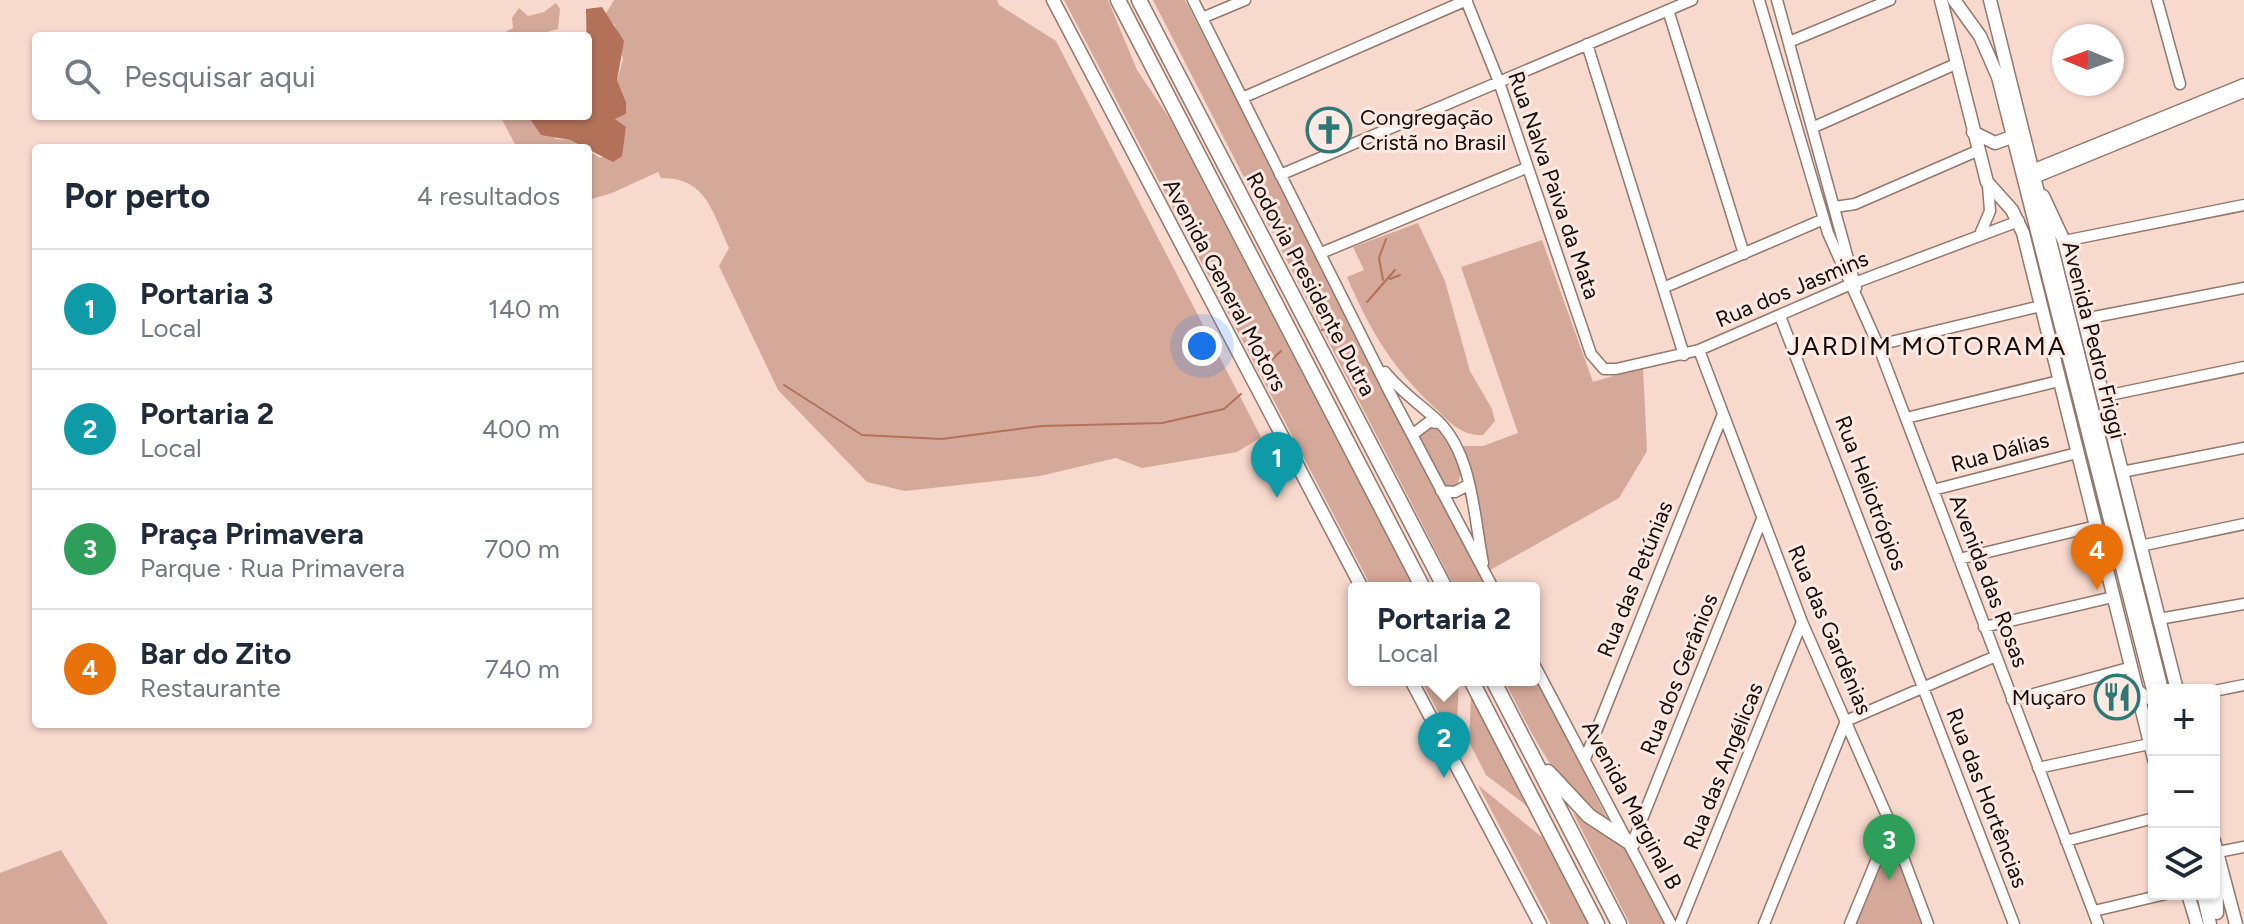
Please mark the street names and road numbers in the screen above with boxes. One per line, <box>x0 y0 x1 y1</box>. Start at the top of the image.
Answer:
street label: Rua Nalva Paiva da Mata <box>1502 68 1606 302</box>
street label: Rodovia Presidente Dutra <box>1240 167 1382 401</box>
street label: Avenida General Motors <box>1157 174 1293 396</box>
street label: Avenida Pedro Friggi <box>2056 238 2132 442</box>
street label: Rua dos Jasmins <box>1712 245 1872 333</box>
street label: Rua Heliotrópios <box>1829 412 1913 574</box>
street label: Rua Dálias <box>1948 426 2052 478</box>
street label: Avenida das Rosas <box>1944 491 2034 671</box>
street label: Rua das Petúnias <box>1591 497 1679 661</box>
street label: Rua das Gardênias <box>1782 541 1878 719</box>
street label: Rua dos Gerânios <box>1634 589 1724 759</box>
street label: Rua das Angélicas <box>1677 678 1769 854</box>
street label: Rua das Hortências <box>1940 704 2034 892</box>
street label: Avenida Marginal B <box>1576 716 1688 894</box>

